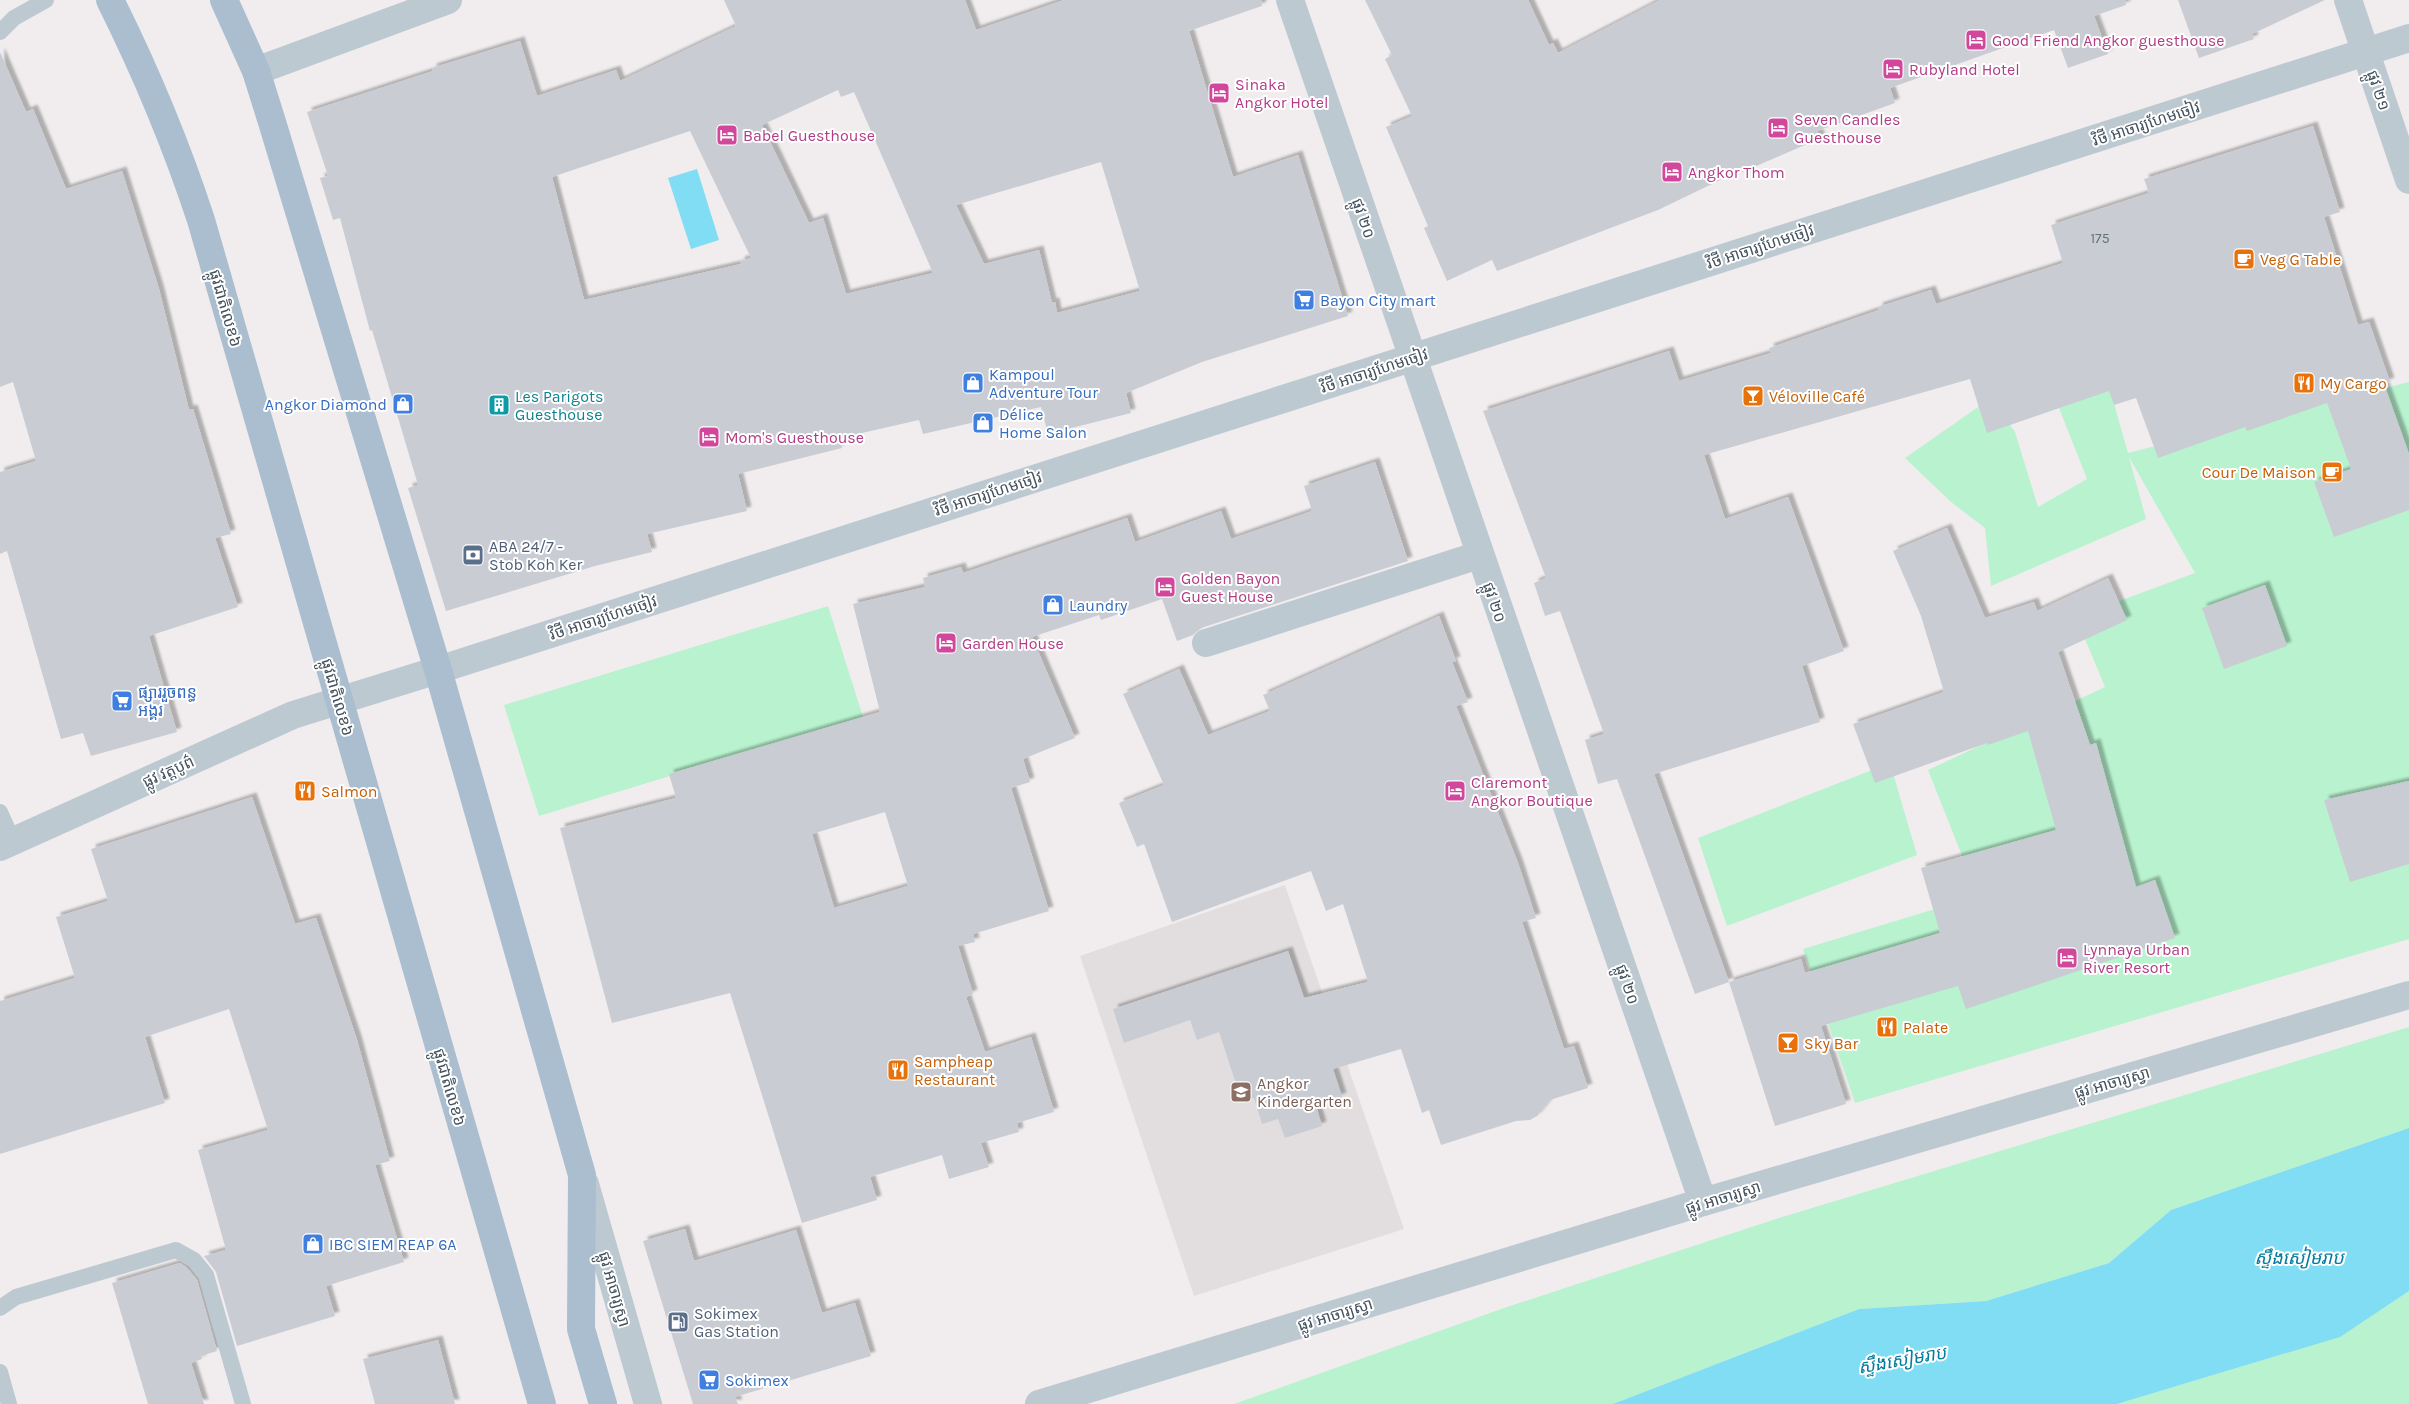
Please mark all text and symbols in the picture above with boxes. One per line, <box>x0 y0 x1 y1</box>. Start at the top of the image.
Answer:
hotel icon: Good Friend Angkor guesthouse <box>1964 28 1988 52</box>
place label: Good Friend Angkor guesthouse <box>1992 31 2224 50</box>
hotel icon: Rubyland Hotel <box>1881 57 1905 81</box>
place label: Rubyland Hotel <box>1909 60 2020 79</box>
street label: ផ្លូវ ២១ <box>2358 68 2394 114</box>
place label: Sinaka Angkor Hotel <box>1235 75 1328 112</box>
hotel icon: Sinaka Angkor Hotel <box>1207 81 1231 105</box>
street label: វិថី អាចារ្យហែមចៀវ <box>2089 96 2202 150</box>
place label: Seven Candles Guesthouse <box>1794 110 1900 147</box>
hotel icon: Seven Candles Guesthouse <box>1766 116 1790 140</box>
hotel icon: Babel Guesthouse <box>715 123 739 147</box>
place label: Babel Guesthouse <box>743 126 875 145</box>
hotel icon: Angkor Thom <box>1660 160 1684 184</box>
place label: Angkor Thom <box>1688 163 1785 182</box>
street label: ផ្លូវ ២០ <box>1343 196 1379 242</box>
street label: វិថី អាចារ្យហែមចៀវ <box>1703 219 1816 273</box>
house number: 175 <box>2090 230 2110 247</box>
cafe icon: Veg G Table <box>2232 247 2256 271</box>
place label: Veg G Table <box>2260 250 2341 269</box>
street label: ផ្លូវជាតិលេខ៦ <box>201 267 246 351</box>
supermarket icon: Bayon City mart <box>1292 288 1316 312</box>
place label: Bayon City mart <box>1320 291 1436 310</box>
street label: វិថី អាចារ្យហែមចៀវ <box>1317 343 1430 397</box>
place label: Kampoul Adventure Tour <box>989 365 1098 402</box>
shop icon: Kampoul Adventure Tour <box>961 371 985 395</box>
restaurant icon: My Cargo <box>2292 371 2316 395</box>
place label: My Cargo <box>2320 374 2387 393</box>
bar icon: Véloville Café <box>1741 384 1765 408</box>
place label: Les Parigots Guesthouse <box>515 387 603 424</box>
place label: Véloville Café <box>1769 387 1865 406</box>
shop icon: Angkor Diamond <box>391 392 415 416</box>
building icon: Les Parigots Guesthouse <box>487 393 511 417</box>
place label: Angkor Diamond <box>265 395 387 414</box>
place label: Délice Home Salon <box>999 405 1087 442</box>
shop icon: Délice Home Salon <box>971 411 995 435</box>
hotel icon: Mom's Guesthouse <box>697 425 721 449</box>
place label: Mom's Guesthouse <box>725 428 864 447</box>
cafe icon: Cour De Maison <box>2320 460 2344 484</box>
place label: Cour De Maison <box>2202 463 2316 482</box>
street label: វិថី អាចារ្យហែមចៀវ <box>931 466 1044 520</box>
place label: ABA 24/7 - Stob Koh Ker <box>489 537 583 574</box>
bank icon: ABA 24/7 - Stob Koh Ker <box>461 543 485 567</box>
place label: Golden Bayon Guest House <box>1181 569 1280 606</box>
hotel icon: Golden Bayon Guest House <box>1153 575 1177 599</box>
street label: ផ្លូវ ២០ <box>1474 580 1510 626</box>
street label: វិថី អាចារ្យហែមចៀវ <box>546 590 659 644</box>
shop icon: Laundry <box>1041 593 1065 617</box>
place label: Laundry <box>1069 596 1128 615</box>
hotel icon: Garden House <box>934 631 958 655</box>
place label: Garden House <box>962 634 1064 653</box>
street label: ផ្លូវជាតិលេខ៦ <box>313 656 358 740</box>
place label: ផ្សាររួចពន្ធ អង្គរ <box>138 683 197 720</box>
supermarket icon: ផ្សាររួចពន្ធ អង្គរ <box>110 689 134 713</box>
street label: ផ្លូវ វត្តបូព៌ <box>139 750 199 796</box>
place label: Claremont Angkor Boutique <box>1471 773 1593 810</box>
restaurant icon: Salmon <box>293 779 317 803</box>
hotel icon: Claremont Angkor Boutique <box>1443 779 1467 803</box>
place label: Salmon <box>321 782 377 801</box>
place label: Lynnaya Urban River Resort <box>2083 940 2190 977</box>
hotel icon: Lynnaya Urban River Resort <box>2055 946 2079 970</box>
street label: ផ្លូវ ២០ <box>1607 962 1643 1008</box>
restaurant icon: Palate <box>1875 1015 1899 1039</box>
place label: Palate <box>1903 1018 1948 1037</box>
bar icon: Sky Bar <box>1776 1031 1800 1055</box>
place label: Sky Bar <box>1804 1034 1858 1053</box>
street label: ផ្លូវជាតិលេខ៦ <box>425 1046 470 1130</box>
place label: Sampheap Restaurant <box>914 1052 995 1089</box>
restaurant icon: Sampheap Restaurant <box>886 1058 910 1082</box>
street label: ផ្លូវ អាចារ្យស្វា <box>2072 1063 2153 1107</box>
place label: Angkor Kindergarten <box>1257 1074 1352 1111</box>
school or university icon: Angkor Kindergarten <box>1229 1080 1253 1104</box>
street label: ផ្លូវ អាចារ្យស្វា <box>1683 1177 1764 1222</box>
shop icon: IBC SIEM REAP 6A <box>301 1232 325 1256</box>
place label: IBC SIEM REAP 6A <box>329 1235 457 1254</box>
water label: ស្ទឹងសៀមរាប <box>2254 1246 2345 1269</box>
street label: ផ្លូវ អាចារ្យស្វា <box>590 1249 634 1330</box>
street label: ផ្លូវ អាចារ្យស្វា <box>1295 1294 1376 1339</box>
place label: Sokimex Gas Station <box>694 1304 779 1341</box>
fuel station icon: Sokimex Gas Station <box>666 1310 690 1334</box>
water label: ស្ទឹងសៀមរាប <box>1856 1340 1949 1379</box>
supermarket icon: Sokimex <box>697 1368 721 1392</box>
place label: Sokimex <box>725 1371 789 1390</box>

